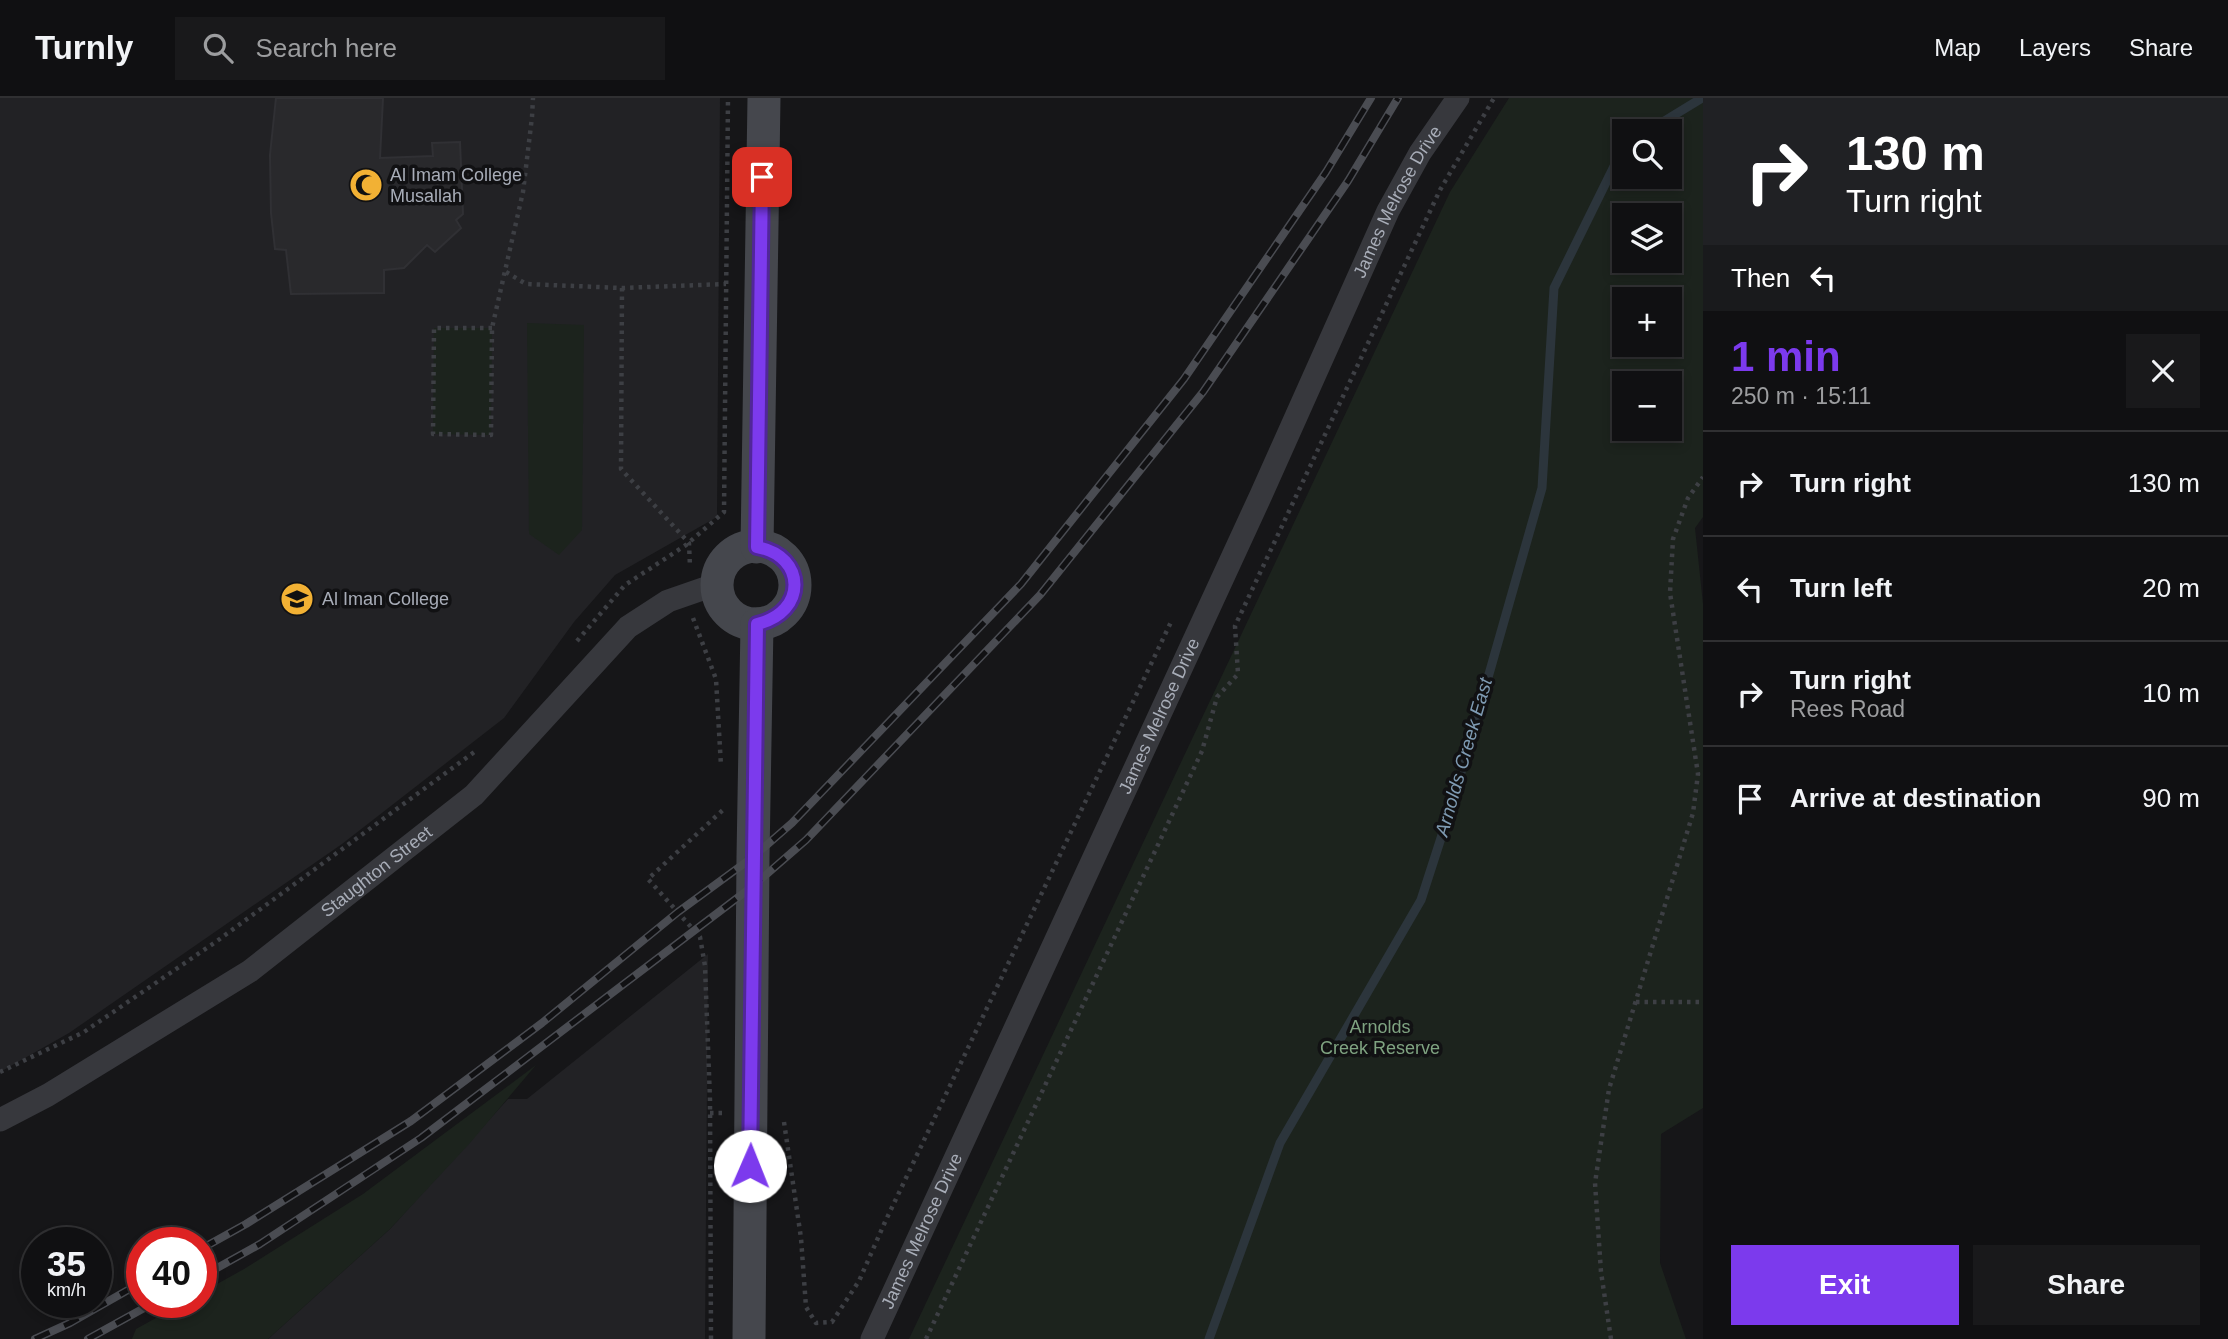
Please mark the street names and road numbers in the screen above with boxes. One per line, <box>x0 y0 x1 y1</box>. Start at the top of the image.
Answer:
street label: James Melrose Drive <box>1349 122 1446 281</box>
street label: James Melrose Drive <box>1115 635 1204 797</box>
street label: Staughton Street <box>317 822 436 921</box>
street label: James Melrose Drive <box>877 1150 966 1312</box>

